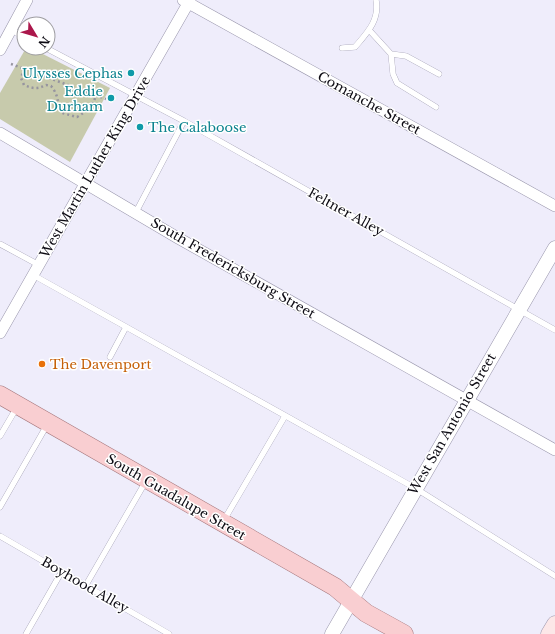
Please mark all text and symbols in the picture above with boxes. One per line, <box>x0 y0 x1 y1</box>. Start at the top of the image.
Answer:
north arrow <box>16 16 56 56</box>
text: N <box>35 34 53 51</box>
place label: Ulysses Cephas <box>22 65 123 82</box>
marker: Ulysses Cephas <box>126 68 136 78</box>
street label: Comanche Street <box>314 68 424 138</box>
street label: West Martin Luther King Drive <box>35 73 154 262</box>
place label: Eddie Durham <box>47 83 103 115</box>
marker: Eddie Durham <box>106 93 116 103</box>
place label: The Calaboose <box>148 119 246 136</box>
marker: The Calaboose <box>135 122 145 132</box>
street label: Feltner Alley <box>305 184 388 240</box>
street label: South Fredericksburg Street <box>148 214 318 322</box>
street label: West San Antonio Street <box>404 350 500 499</box>
place label: The Davenport <box>50 356 151 373</box>
marker: The Davenport <box>37 359 47 369</box>
street label: South Guadalupe Street <box>103 450 249 544</box>
street label: Boyhood Alley <box>38 553 132 617</box>

